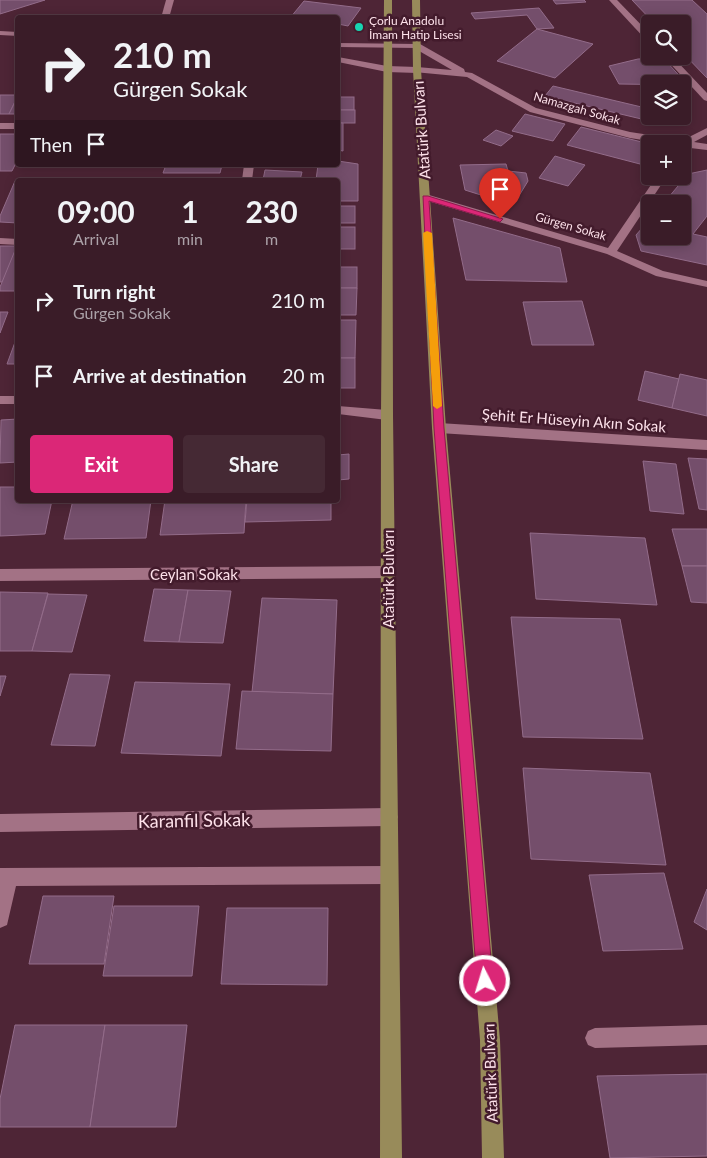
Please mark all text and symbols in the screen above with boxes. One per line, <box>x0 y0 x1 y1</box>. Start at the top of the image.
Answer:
place label: Çorlu Anadolu İmam Hatip Lisesi <box>369 13 462 42</box>
map controls <box>641 15 691 245</box>
button: search <box>641 15 691 65</box>
marker: Çorlu Anadolu İmam Hatip Lisesi <box>353 21 365 33</box>
text: 210 m <box>113 33 212 75</box>
icon: right <box>30 35 95 100</box>
text: Gürgen Sokak <box>113 75 247 102</box>
button: layers <box>641 75 691 125</box>
street label: Atatürk Bulvarı <box>409 80 433 180</box>
street label: Namazgah Sokak <box>532 88 623 128</box>
icon: arrive <box>82 130 110 158</box>
text: Then <box>30 133 72 156</box>
button: + <box>641 135 691 185</box>
pin <box>479 168 521 219</box>
icon: arrive <box>486 175 514 203</box>
text: 09:00 <box>57 193 135 229</box>
text: 1 <box>181 193 199 229</box>
text: 230 <box>245 193 298 229</box>
button: − <box>641 195 691 245</box>
street label: Gürgen Sokak <box>534 209 609 244</box>
text: Arrival <box>73 229 119 248</box>
text: min <box>177 229 203 248</box>
text: m <box>265 229 278 248</box>
text: Turn right <box>73 280 155 303</box>
icon: right <box>30 287 58 315</box>
text: 210 m <box>271 289 325 312</box>
text: Gürgen Sokak <box>73 303 171 322</box>
icon: arrive <box>30 362 58 390</box>
text: Arrive at destination <box>73 364 246 387</box>
text: 20 m <box>282 364 325 387</box>
street label: Şehit Er Hüseyin Akın Sokak <box>481 405 667 435</box>
button: Exit <box>30 435 173 493</box>
button: Share <box>183 435 325 493</box>
street label: Atatürk Bulvarı <box>379 530 397 628</box>
street label: Ceylan Sokak <box>150 565 238 583</box>
street label: Karanfil Sokak <box>138 808 251 832</box>
position arrow <box>458 954 510 1006</box>
street label: Atatürk Bulvarı <box>479 1023 501 1123</box>

